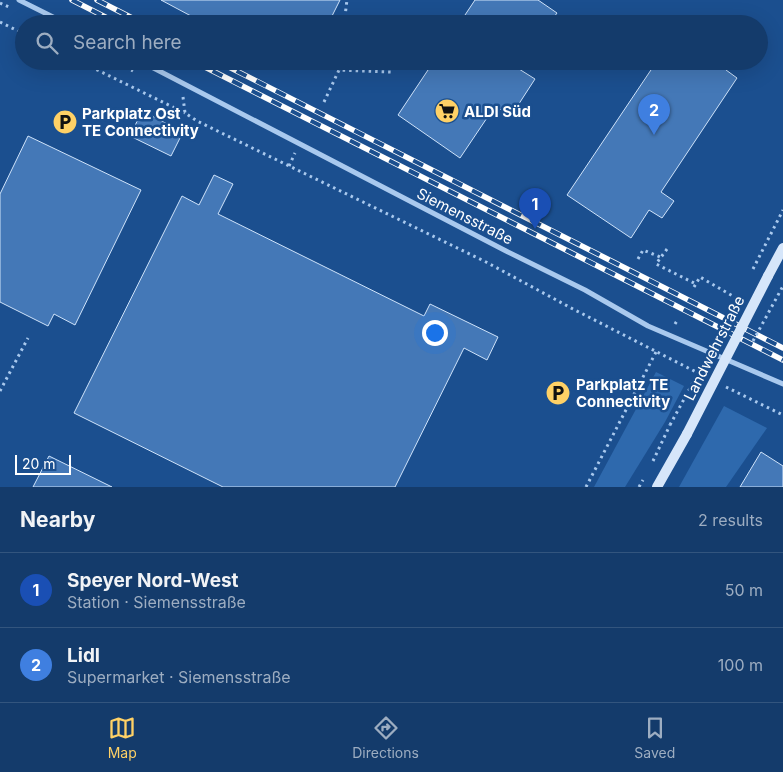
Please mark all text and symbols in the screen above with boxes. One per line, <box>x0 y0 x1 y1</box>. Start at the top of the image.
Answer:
search box <box>15 15 768 70</box>
icon: search <box>33 29 61 57</box>
text: Search here <box>73 31 182 54</box>
pin: 2 <box>638 94 670 135</box>
supermarket icon: ALDI Süd <box>434 98 460 124</box>
place label: ALDI Süd <box>464 102 531 121</box>
place label: Parkplatz Ost TE Connectivity <box>82 104 199 140</box>
parking icon: Parkplatz Ost TE Connectivity <box>52 109 78 135</box>
street label: Siemensstraße <box>414 184 516 248</box>
pin: 1 <box>519 188 551 229</box>
street label: Landwehrstraße <box>679 292 749 404</box>
your location <box>422 320 448 346</box>
place label: Parkplatz TE Connectivity <box>576 375 670 411</box>
parking icon: Parkplatz TE Connectivity <box>545 380 571 406</box>
scale bar <box>15 452 71 475</box>
text: 20 m <box>22 455 56 472</box>
text: Nearby <box>20 507 95 532</box>
text: 2 results <box>698 510 763 530</box>
text: Speyer Nord-West <box>67 569 239 592</box>
text: 1 <box>33 580 39 600</box>
text: 50 m <box>725 580 763 600</box>
text: Station · Siemensstraße <box>67 592 246 612</box>
text: Lidl <box>67 644 100 667</box>
text: 2 <box>31 655 41 675</box>
text: 100 m <box>718 655 763 675</box>
text: Supermarket · Siemensstraße <box>67 667 291 687</box>
tab: Map <box>108 714 137 761</box>
tab: Directions <box>352 714 419 761</box>
tab: Saved <box>634 714 675 761</box>

